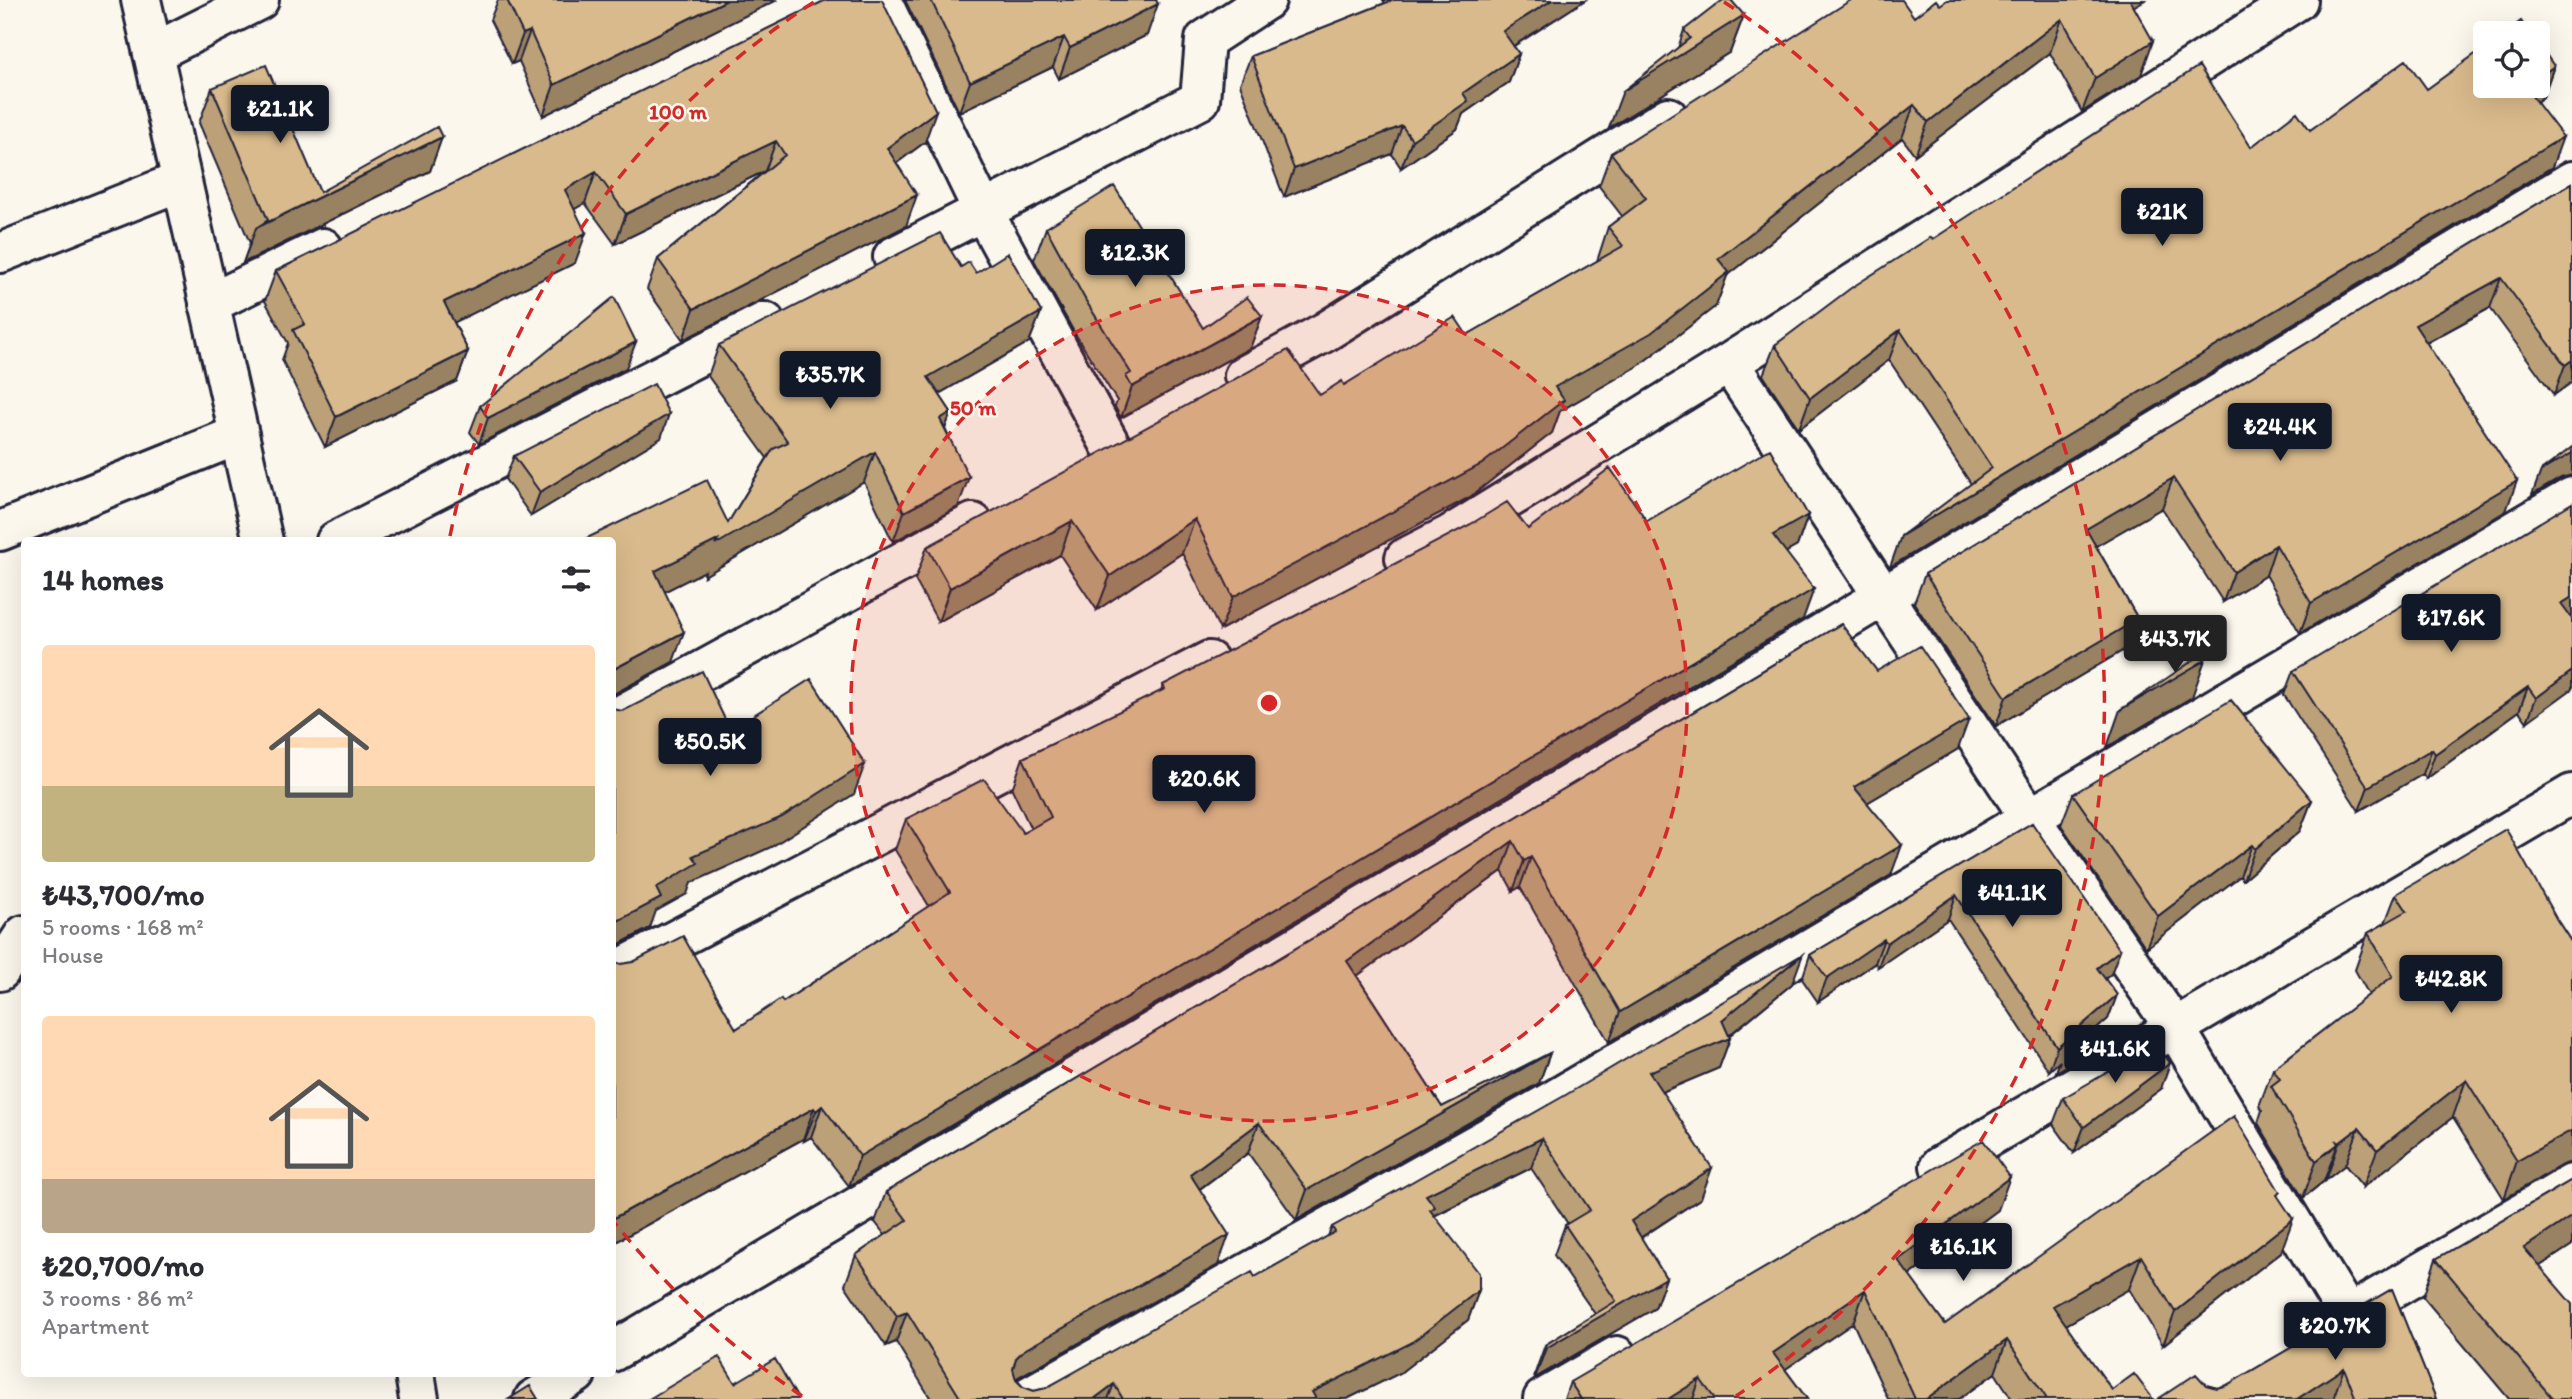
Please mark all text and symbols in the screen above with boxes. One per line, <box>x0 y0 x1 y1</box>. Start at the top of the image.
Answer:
map controls <box>2473 21 2550 98</box>
button: locate <box>2473 21 2550 98</box>
pin: ₺21.1K <box>223 86 337 145</box>
text: ₺21.1K <box>247 94 313 122</box>
text: 100 m <box>649 99 707 124</box>
pin: ₺21K <box>2121 188 2203 248</box>
text: ₺21K <box>2137 197 2187 225</box>
pin: ₺12.3K <box>1078 230 1192 289</box>
text: ₺12.3K <box>1101 238 1169 266</box>
pin: ₺35.7K <box>773 352 887 411</box>
text: ₺35.7K <box>796 360 864 388</box>
text: 50 m <box>950 395 997 420</box>
pin: ₺24.4K <box>2223 404 2337 463</box>
text: ₺24.4K <box>2244 412 2316 440</box>
icon: filters <box>557 560 595 598</box>
text: 14 homes <box>42 561 164 598</box>
pin: ₺17.6K <box>2394 594 2508 654</box>
text: ₺17.6K <box>2418 603 2484 631</box>
pin: ₺43.7K <box>2118 616 2232 675</box>
text: ₺43.7K <box>2140 624 2210 652</box>
icon: home <box>256 690 382 816</box>
centre of rings <box>1257 691 1281 715</box>
pin: ₺50.5K <box>653 718 767 778</box>
text: ₺50.5K <box>674 727 746 755</box>
pin: ₺20.6K <box>1147 756 1261 815</box>
text: ₺20.6K <box>1168 764 1240 792</box>
pin: ₺41.1K <box>1955 870 2069 929</box>
text: ₺43,700/mo <box>42 876 205 913</box>
text: ₺41.1K <box>1978 878 2046 906</box>
text: 5 rooms · 168 m² <box>42 913 204 941</box>
text: House <box>42 941 104 969</box>
pin: ₺42.8K <box>2394 956 2508 1015</box>
text: ₺42.8K <box>2415 964 2487 992</box>
pin: ₺41.6K <box>2058 1026 2172 1085</box>
text: ₺41.6K <box>2080 1034 2150 1062</box>
icon: home <box>256 1061 382 1187</box>
pin: ₺16.1K <box>1906 1224 2020 1283</box>
text: ₺16.1K <box>1930 1232 1996 1260</box>
text: ₺20,700/mo <box>42 1247 204 1284</box>
text: 3 rooms · 86 m² <box>42 1284 194 1312</box>
pin: ₺20.7K <box>2278 1302 2392 1362</box>
text: ₺20.7K <box>2300 1311 2370 1339</box>
text: Apartment <box>42 1312 149 1340</box>

